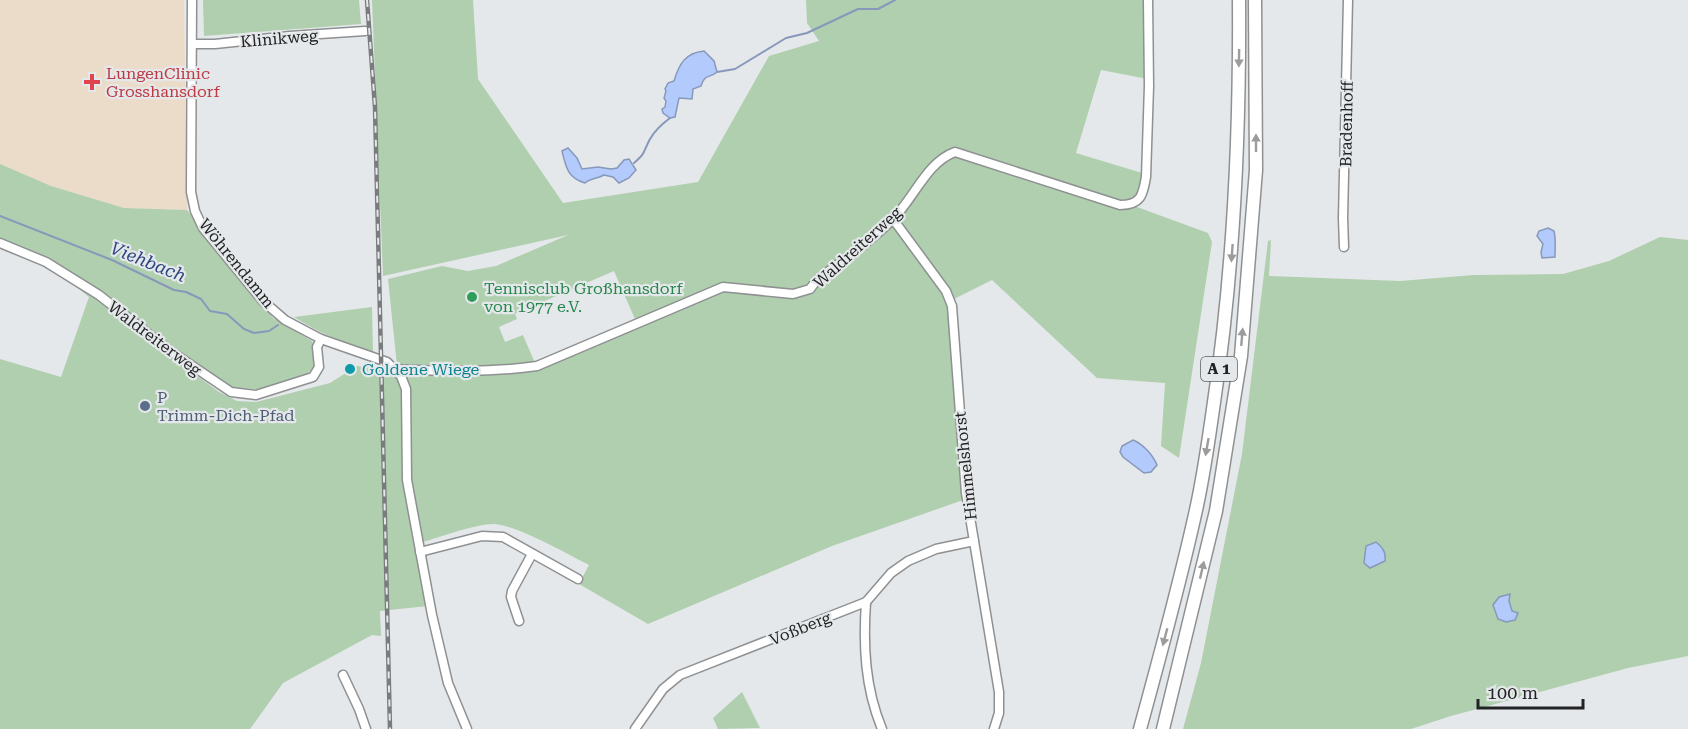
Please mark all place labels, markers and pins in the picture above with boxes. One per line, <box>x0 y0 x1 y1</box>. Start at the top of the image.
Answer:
place label: LungenClinic Grosshansdorf <box>106 64 220 101</box>
marker: LungenClinic Grosshansdorf <box>83 73 101 91</box>
place label: Tennisclub Großhansdorf von 1977 e.V. <box>484 279 683 316</box>
marker: Tennisclub Großhansdorf von 1977 e.V. <box>465 290 479 304</box>
place label: Goldene Wiege <box>362 360 479 379</box>
marker: Goldene Wiege <box>343 362 357 376</box>
place label: P Trimm-Dich-Pfad <box>157 388 294 425</box>
marker: P Trimm-Dich-Pfad <box>138 399 152 413</box>

